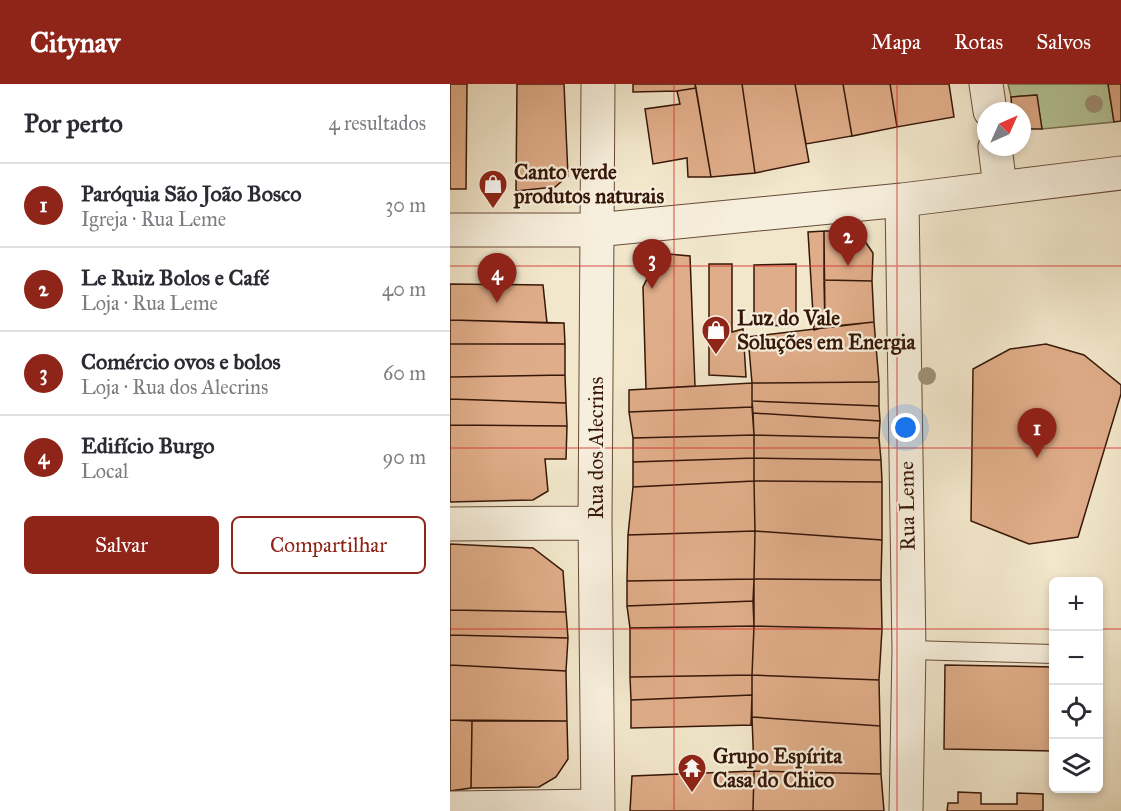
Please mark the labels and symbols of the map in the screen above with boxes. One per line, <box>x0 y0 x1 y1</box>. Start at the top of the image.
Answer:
north arrow <box>977 102 1031 156</box>
place label: Canto verde produtos naturais <box>513 159 664 209</box>
shop icon: Canto verde produtos naturais <box>477 168 509 210</box>
pin: 2 <box>828 216 868 266</box>
pin: 3 <box>632 240 672 289</box>
pin: 4 <box>478 254 516 303</box>
place label: Luz do Vale Soluções em Energia <box>737 305 917 355</box>
shop icon: Luz do Vale Soluções em Energia <box>700 314 732 356</box>
street label: Rua dos Alecrins <box>583 377 609 519</box>
pin: 1 <box>1018 408 1056 458</box>
your location <box>891 413 920 442</box>
street label: Rua Leme <box>893 461 921 551</box>
place label: Grupo Espírita Casa do Chico <box>713 743 843 793</box>
temple icon: Grupo Espírita Casa do Chico <box>676 752 708 794</box>

